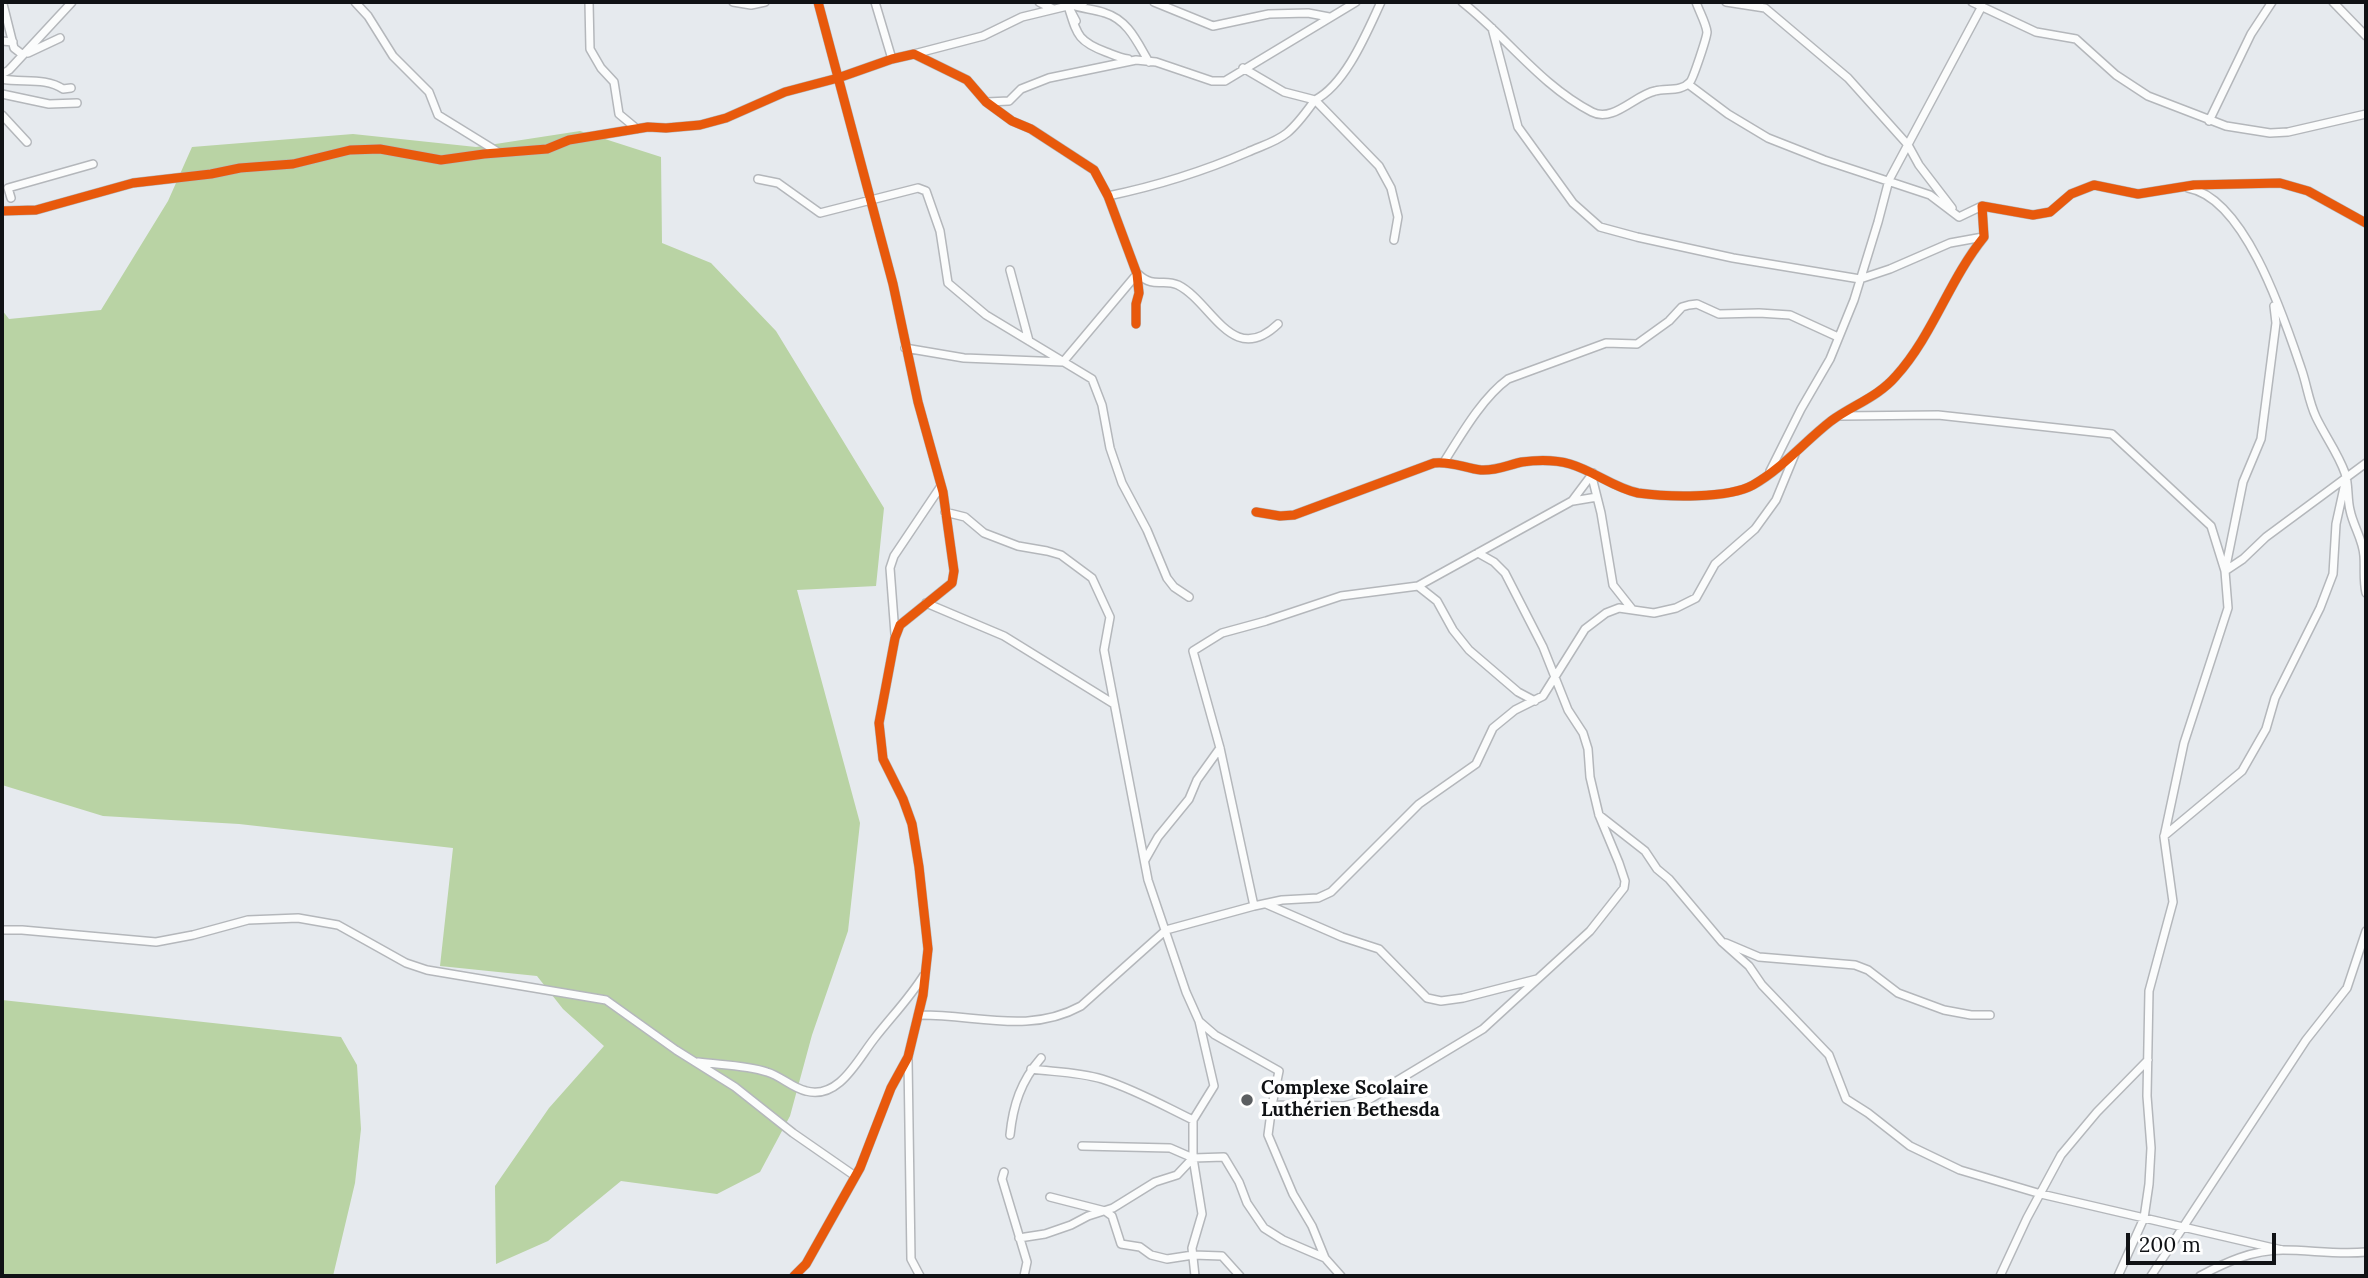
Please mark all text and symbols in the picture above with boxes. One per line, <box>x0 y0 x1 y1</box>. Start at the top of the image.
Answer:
place label: Complexe Scolaire Luthérien Bethesda <box>1261 1078 1440 1122</box>
marker: Complexe Scolaire Luthérien Bethesda <box>1239 1092 1255 1108</box>
scale bar <box>2130 1218 2280 1262</box>
text: 200 m <box>2139 1231 2201 1258</box>

